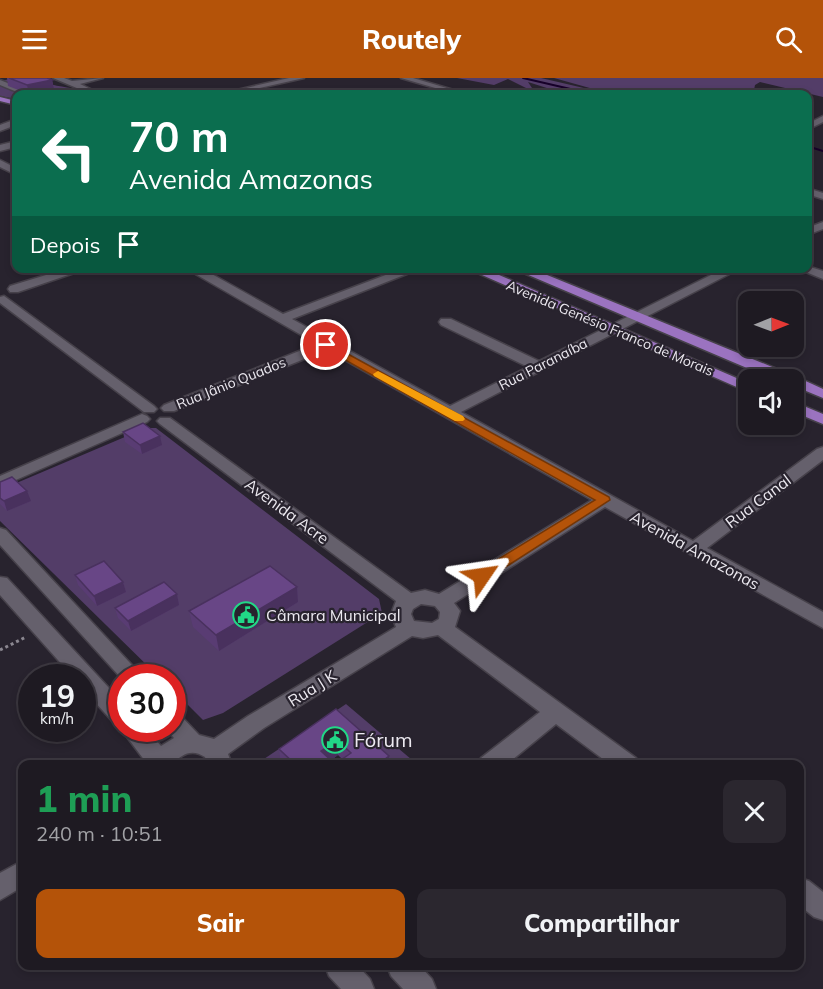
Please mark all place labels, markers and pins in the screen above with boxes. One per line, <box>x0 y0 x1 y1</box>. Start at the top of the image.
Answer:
pin <box>300 319 351 370</box>
public building icon: Câmara Municipal <box>231 600 261 630</box>
place label: Câmara Municipal <box>266 605 401 625</box>
public building icon: Fórum <box>320 725 350 755</box>
place label: Fórum <box>354 727 413 752</box>

